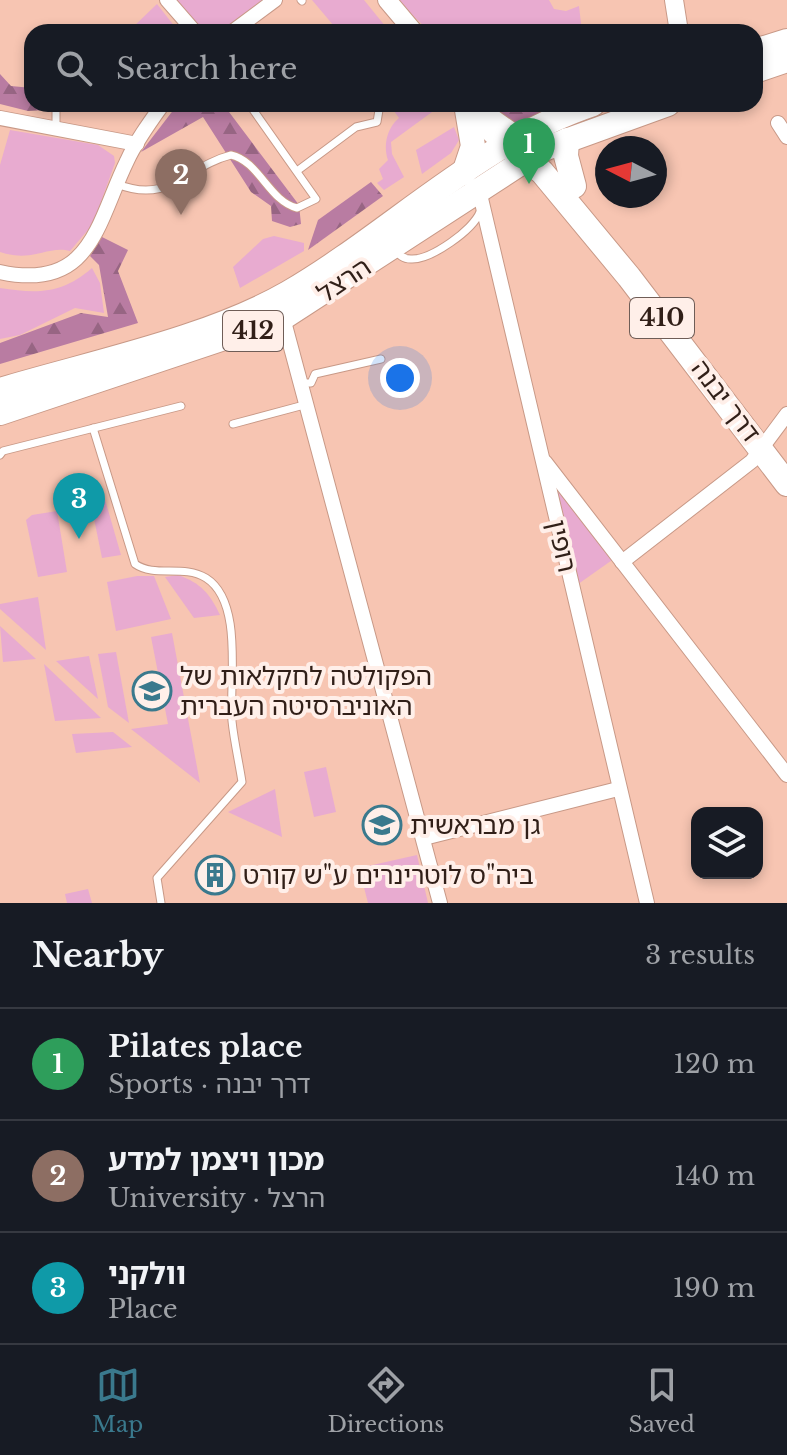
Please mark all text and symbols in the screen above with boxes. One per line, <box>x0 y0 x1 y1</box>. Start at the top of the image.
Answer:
search box <box>24 24 763 112</box>
icon: search <box>52 46 96 90</box>
text: Search here <box>116 50 297 87</box>
pin: 1 <box>503 118 555 184</box>
north arrow <box>595 136 667 208</box>
pin: 2 <box>155 149 207 215</box>
street label: הרצל <box>311 251 377 309</box>
road number: 410 <box>630 298 694 338</box>
road number: 412 <box>223 311 283 351</box>
street label: דרך יבנה <box>685 353 767 449</box>
your location <box>380 358 420 398</box>
pin: 3 <box>53 473 105 539</box>
street label: רופין <box>540 517 584 575</box>
place label: הפקולטה לחקלאות של האוניברסיטה העברית <box>180 660 432 722</box>
school or university icon: הפקולטה לחקלאות של האוניברסיטה העברית <box>131 670 173 712</box>
school or university icon: גן מבראשית <box>361 804 403 846</box>
map controls <box>691 807 763 879</box>
button: layers <box>691 807 763 879</box>
place label: גן מבראשית <box>410 809 541 841</box>
building icon: ביה"ס לוטרינרים ע"ש קורט <box>194 854 236 896</box>
place label: ביה"ס לוטרינרים ע"ש קורט <box>243 859 534 891</box>
text: Nearby <box>32 934 164 976</box>
text: 3 results <box>645 939 755 971</box>
text: Pilates place <box>108 1028 302 1065</box>
text: 1 <box>52 1048 64 1080</box>
text: 120 m <box>673 1048 755 1080</box>
text: Sports · דרך יבנה <box>108 1068 311 1100</box>
text: מכון ויצמן למדע <box>108 1141 324 1178</box>
text: 2 <box>50 1160 66 1192</box>
text: 140 m <box>674 1160 755 1192</box>
text: University · הרצל <box>108 1182 325 1214</box>
text: וולקני <box>108 1255 186 1292</box>
text: 3 <box>50 1272 66 1304</box>
text: 190 m <box>673 1272 755 1304</box>
text: Place <box>108 1293 178 1325</box>
tab: Map <box>92 1363 143 1438</box>
tab: Directions <box>327 1363 444 1438</box>
tab: Saved <box>629 1363 695 1438</box>

